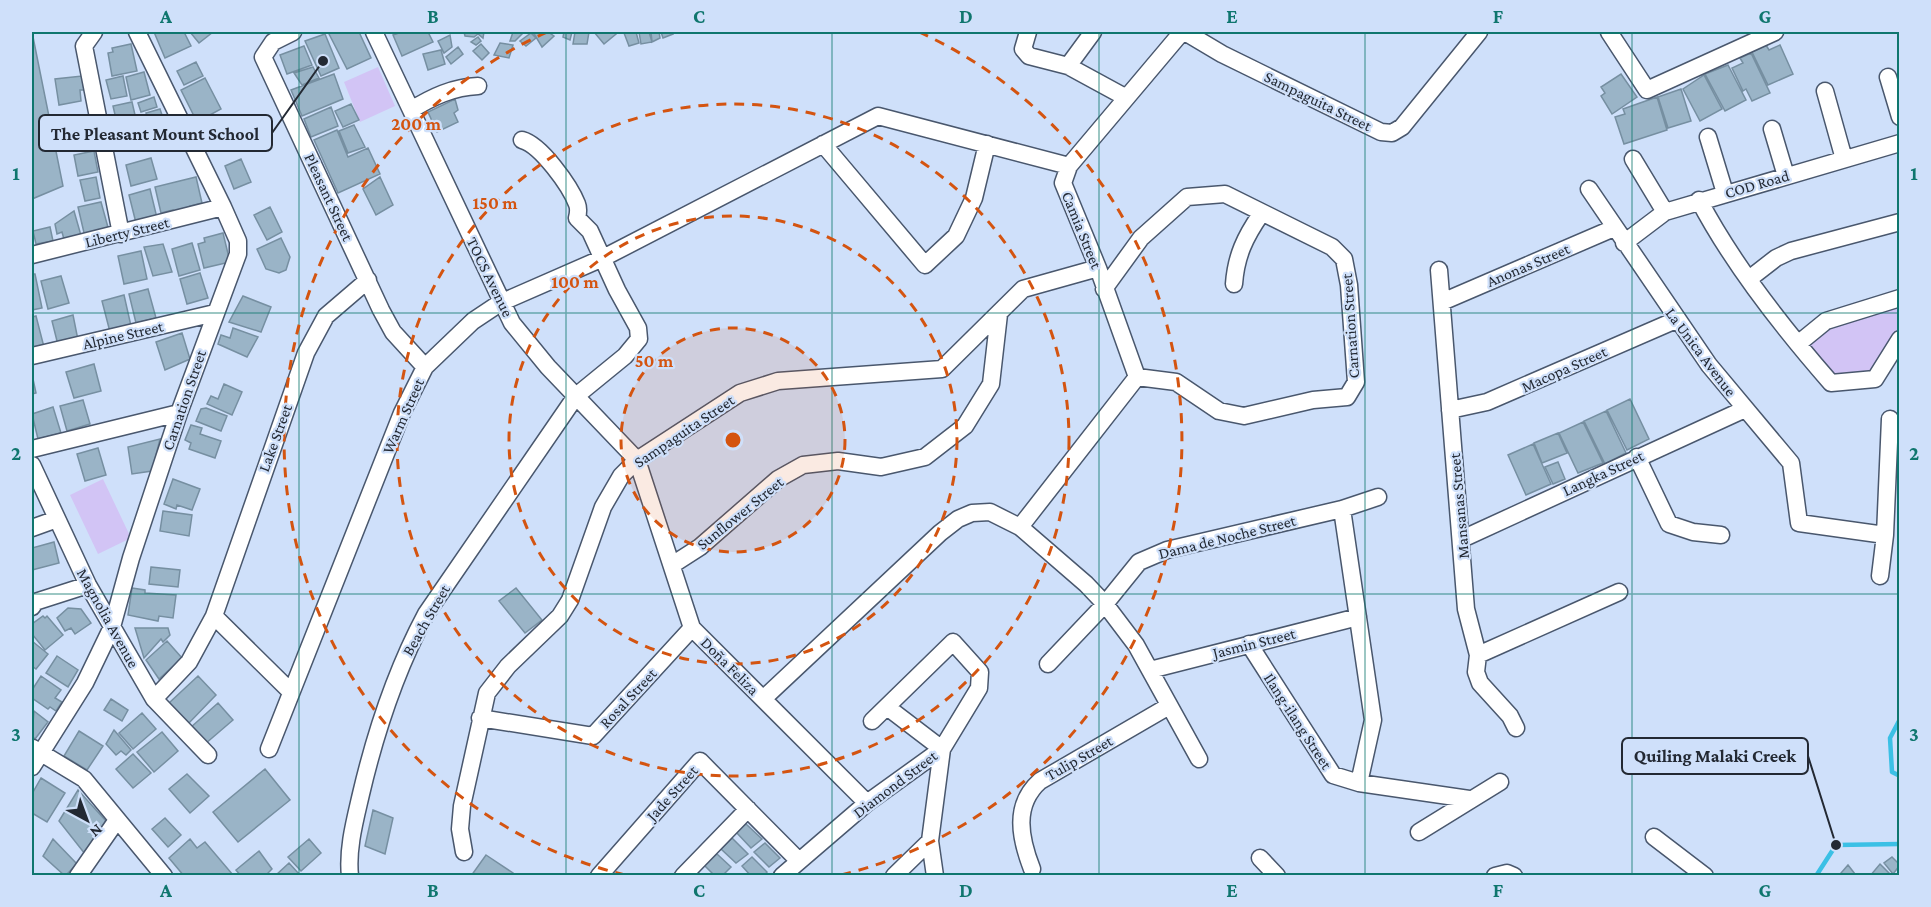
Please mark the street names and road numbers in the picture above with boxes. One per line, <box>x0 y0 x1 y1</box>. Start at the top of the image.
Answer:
street label: Sampaguita Street <box>1261 68 1375 136</box>
street label: Pleasant Street <box>301 150 357 244</box>
street label: COD Road <box>1723 167 1792 201</box>
street label: Camia Street <box>1059 189 1105 272</box>
street label: Liberty Street <box>83 213 172 252</box>
street label: TOCS Avenue <box>463 234 517 320</box>
street label: Anonas Street <box>1484 240 1573 290</box>
street label: Carnation Street <box>1338 272 1362 379</box>
street label: La Unica Avenue <box>1662 305 1740 399</box>
street label: Alpine Street <box>81 317 166 353</box>
street label: Macopa Street <box>1519 342 1610 396</box>
street label: Carnation Street <box>159 347 209 452</box>
street label: Warm Street <box>379 375 427 456</box>
street label: Sampaguita Street <box>631 391 738 472</box>
street label: Lake Street <box>255 401 295 474</box>
street label: Langka Street <box>1560 447 1647 500</box>
street label: Mansanas Street <box>1446 452 1472 559</box>
street label: Sunflower Street <box>693 473 787 553</box>
street label: Dama de Noche Street <box>1157 512 1298 562</box>
street label: Magnolia Avenue <box>73 565 142 671</box>
street label: Beach Street <box>399 581 453 658</box>
street label: Jasmin Street <box>1209 624 1298 663</box>
street label: Doña Feliza <box>698 634 763 699</box>
street label: Rosal Street <box>596 664 660 731</box>
street label: Ilang-ilang Street <box>1260 670 1336 773</box>
street label: Tulip Street <box>1043 732 1117 785</box>
street label: Diamond Street <box>850 747 941 821</box>
street label: Jade Street <box>642 761 702 826</box>

